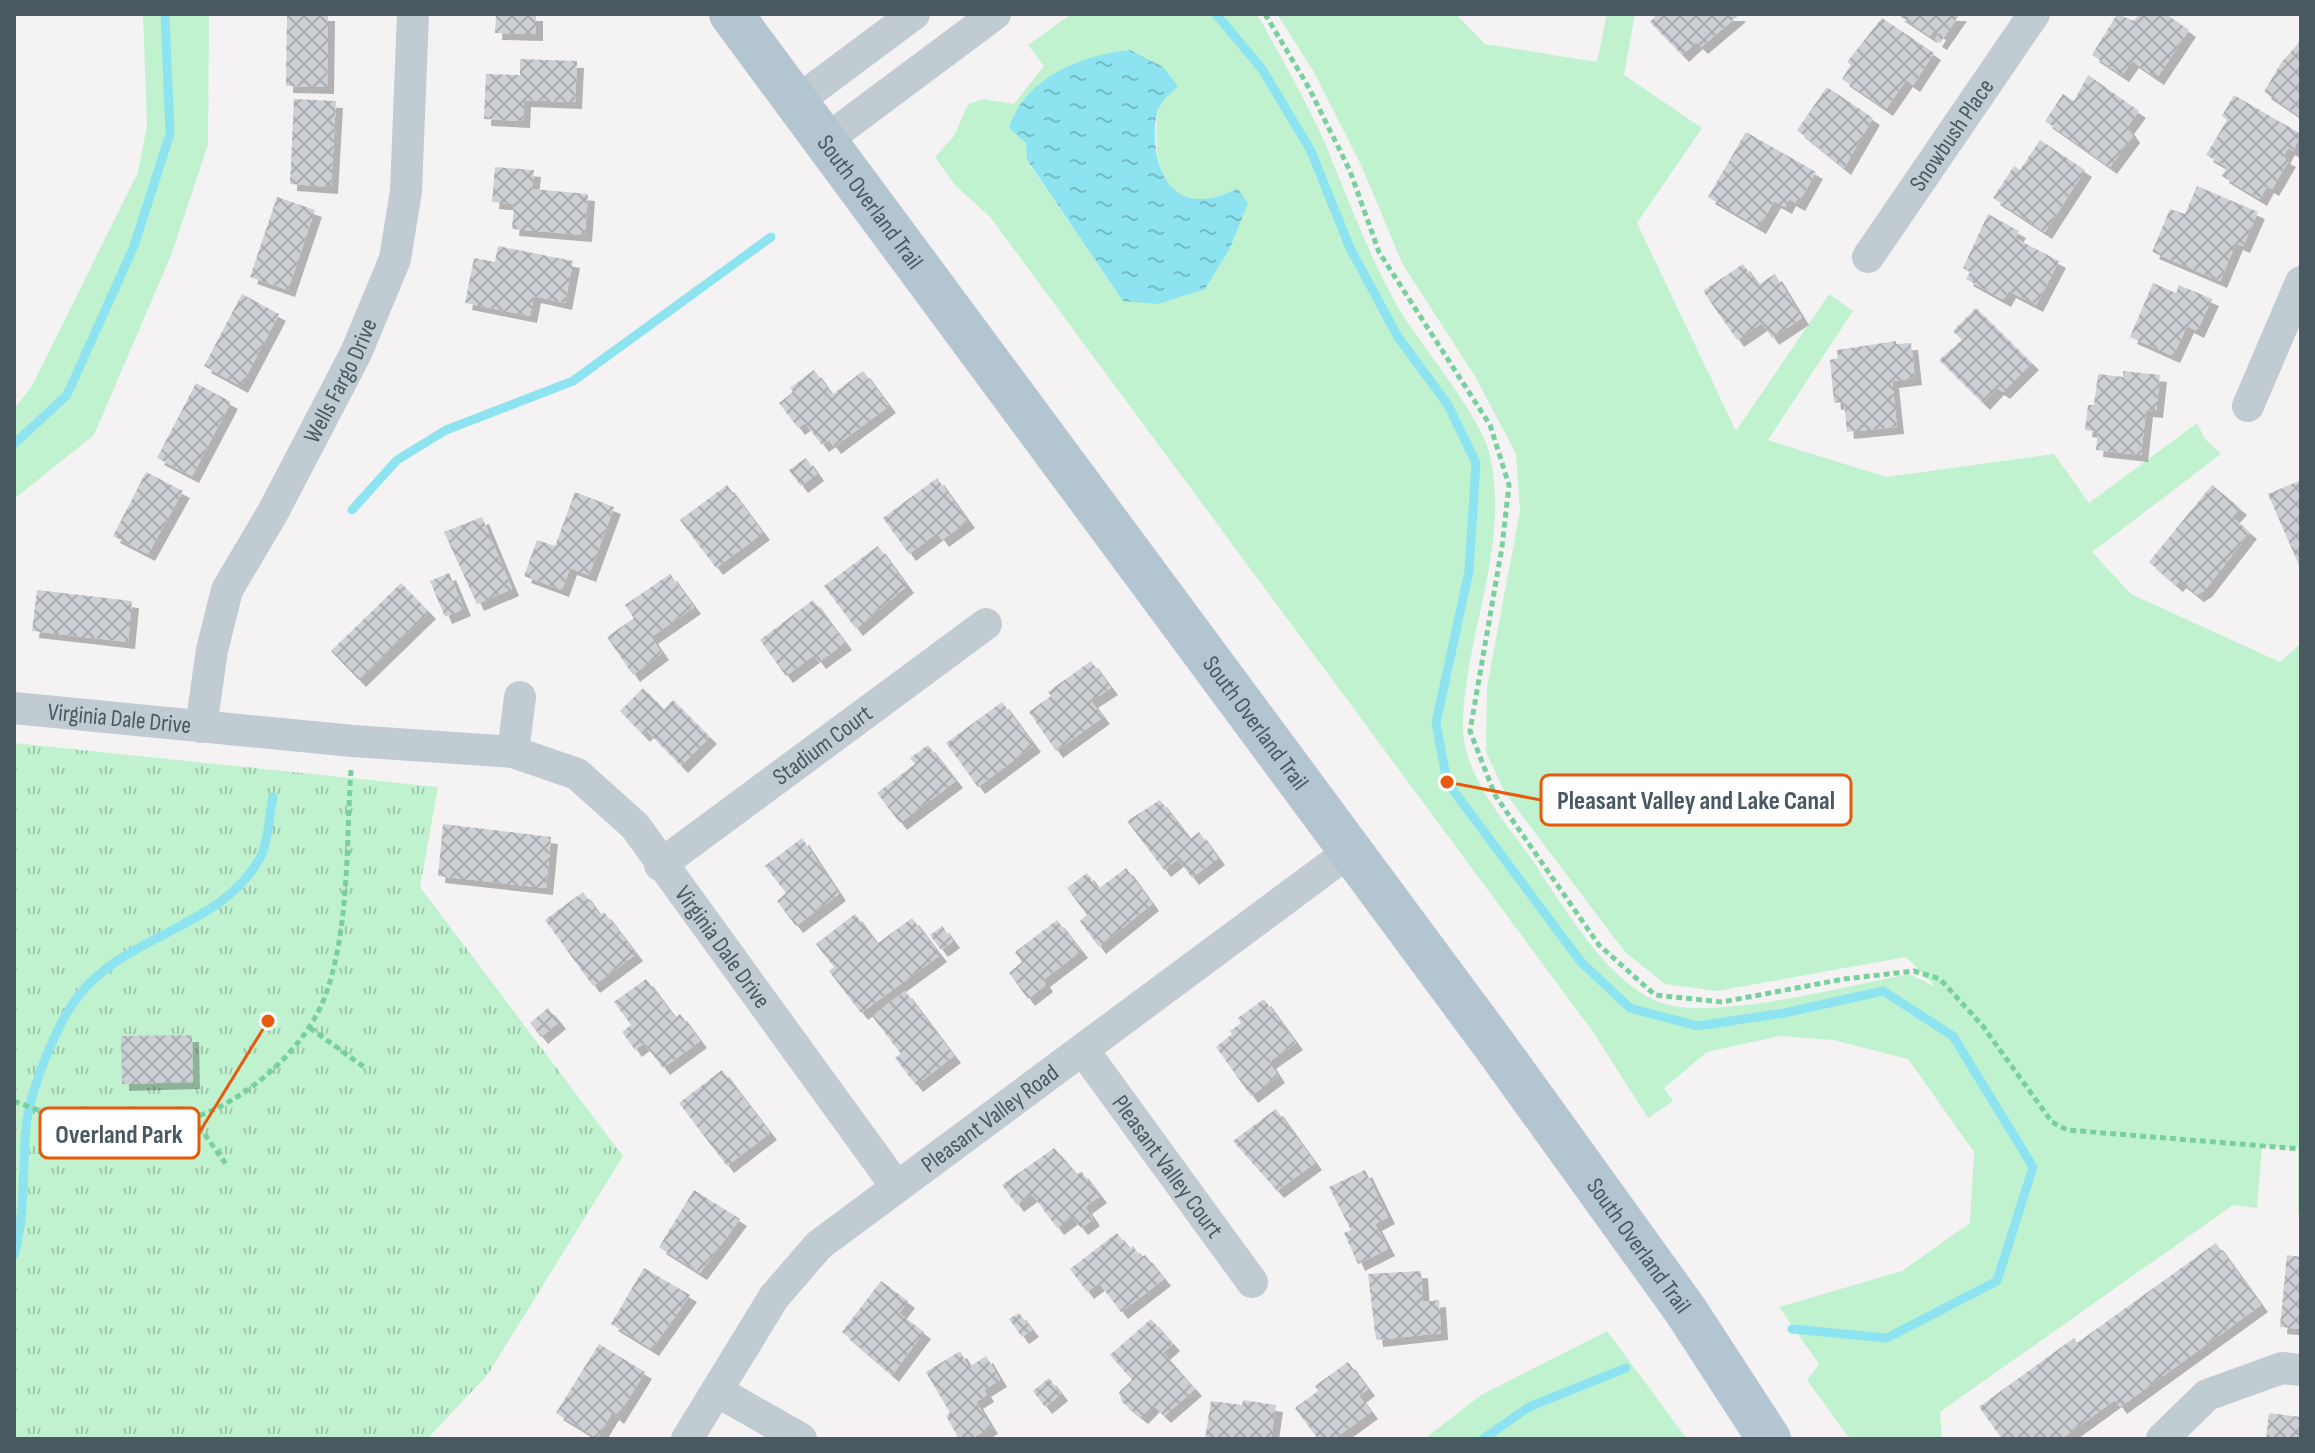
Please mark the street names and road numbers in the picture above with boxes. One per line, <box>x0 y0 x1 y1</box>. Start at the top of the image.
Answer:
street label: Snowbush Place <box>1903 73 2000 197</box>
street label: South Overland Trail <box>811 129 929 275</box>
street label: Wells Fargo Drive <box>297 314 383 448</box>
street label: South Overland Trail <box>1197 650 1315 796</box>
street label: Virginia Dale Drive <box>46 697 193 740</box>
street label: Stadium Court <box>767 699 878 791</box>
street label: Virginia Dale Drive <box>669 880 777 1014</box>
street label: Pleasant Valley Road <box>915 1058 1064 1179</box>
street label: Pleasant Valley Court <box>1106 1089 1229 1244</box>
street label: South Overland Trail <box>1580 1172 1697 1319</box>

